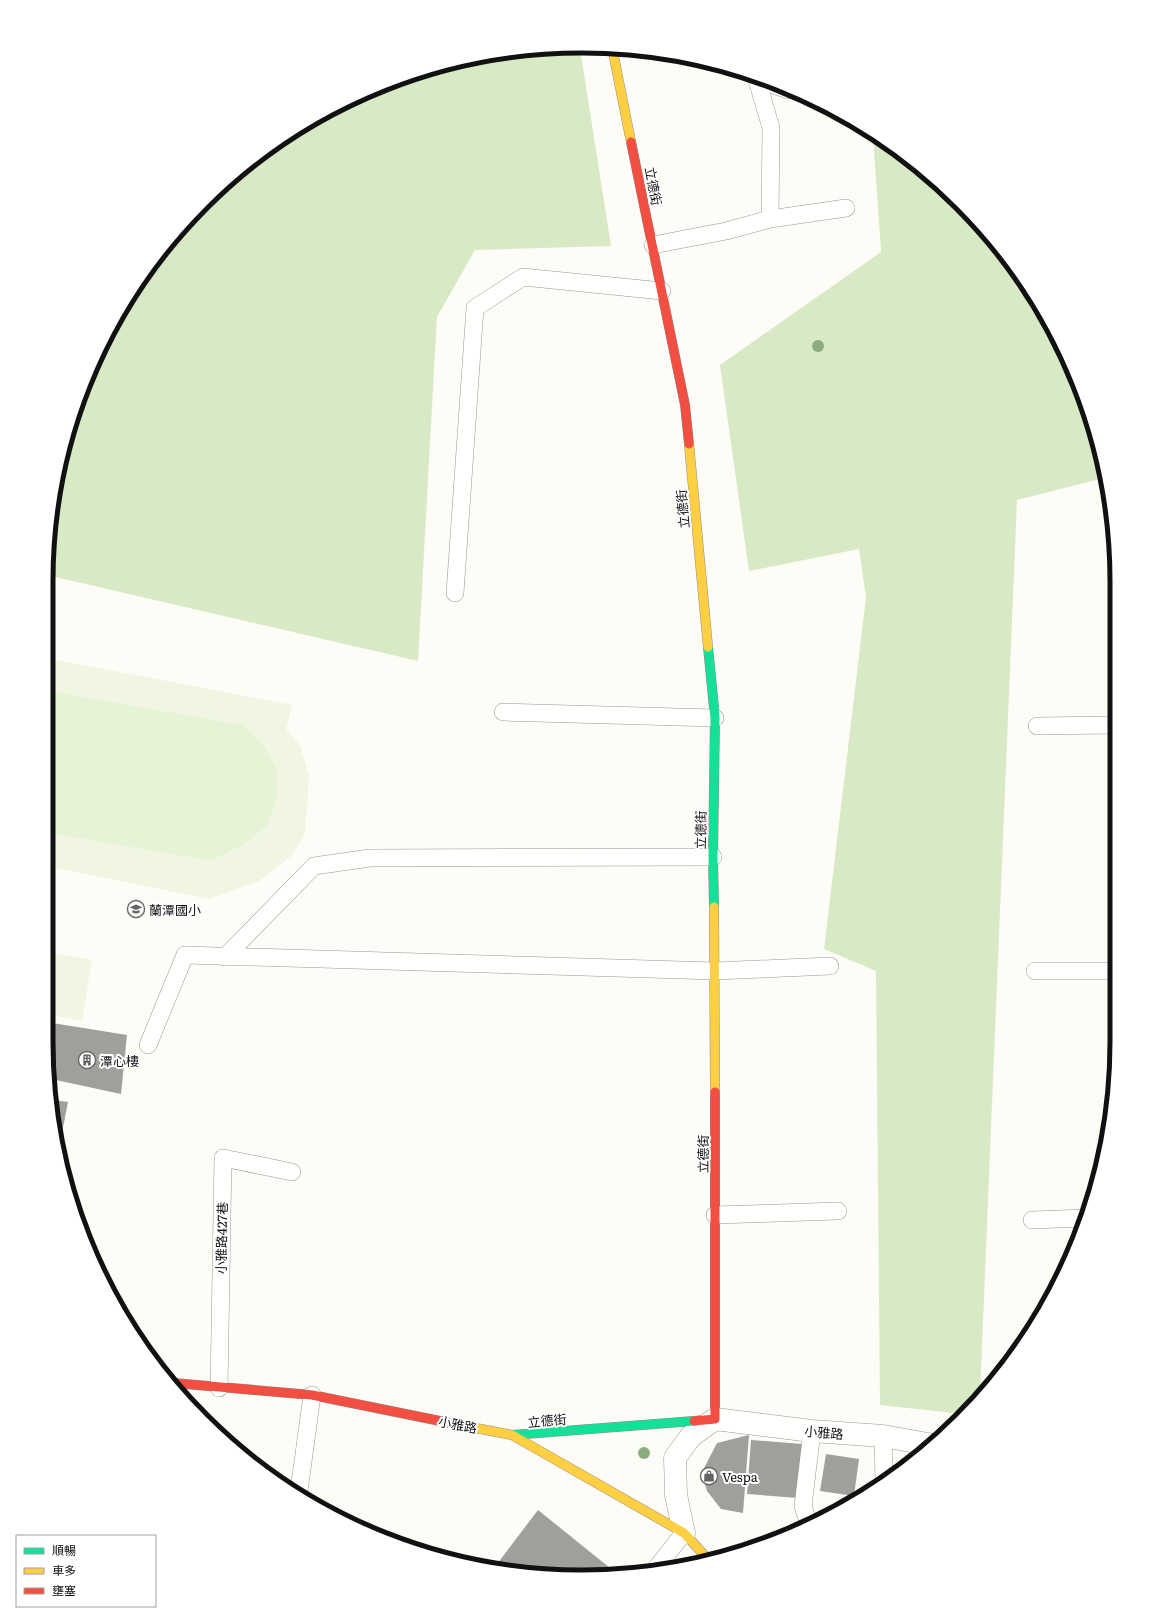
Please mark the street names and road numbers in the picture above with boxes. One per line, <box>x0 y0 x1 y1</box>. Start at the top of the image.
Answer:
street label: 立德街 <box>641 165 667 207</box>
street label: 立德街 <box>671 489 693 529</box>
street label: 立德街 <box>690 810 710 850</box>
street label: 立德街 <box>693 1134 712 1174</box>
street label: 小雅路427巷 <box>211 1202 231 1274</box>
street label: 立德街 <box>527 1409 567 1431</box>
street label: 小雅路 <box>437 1411 479 1437</box>
street label: 小雅路 <box>804 1421 844 1443</box>

